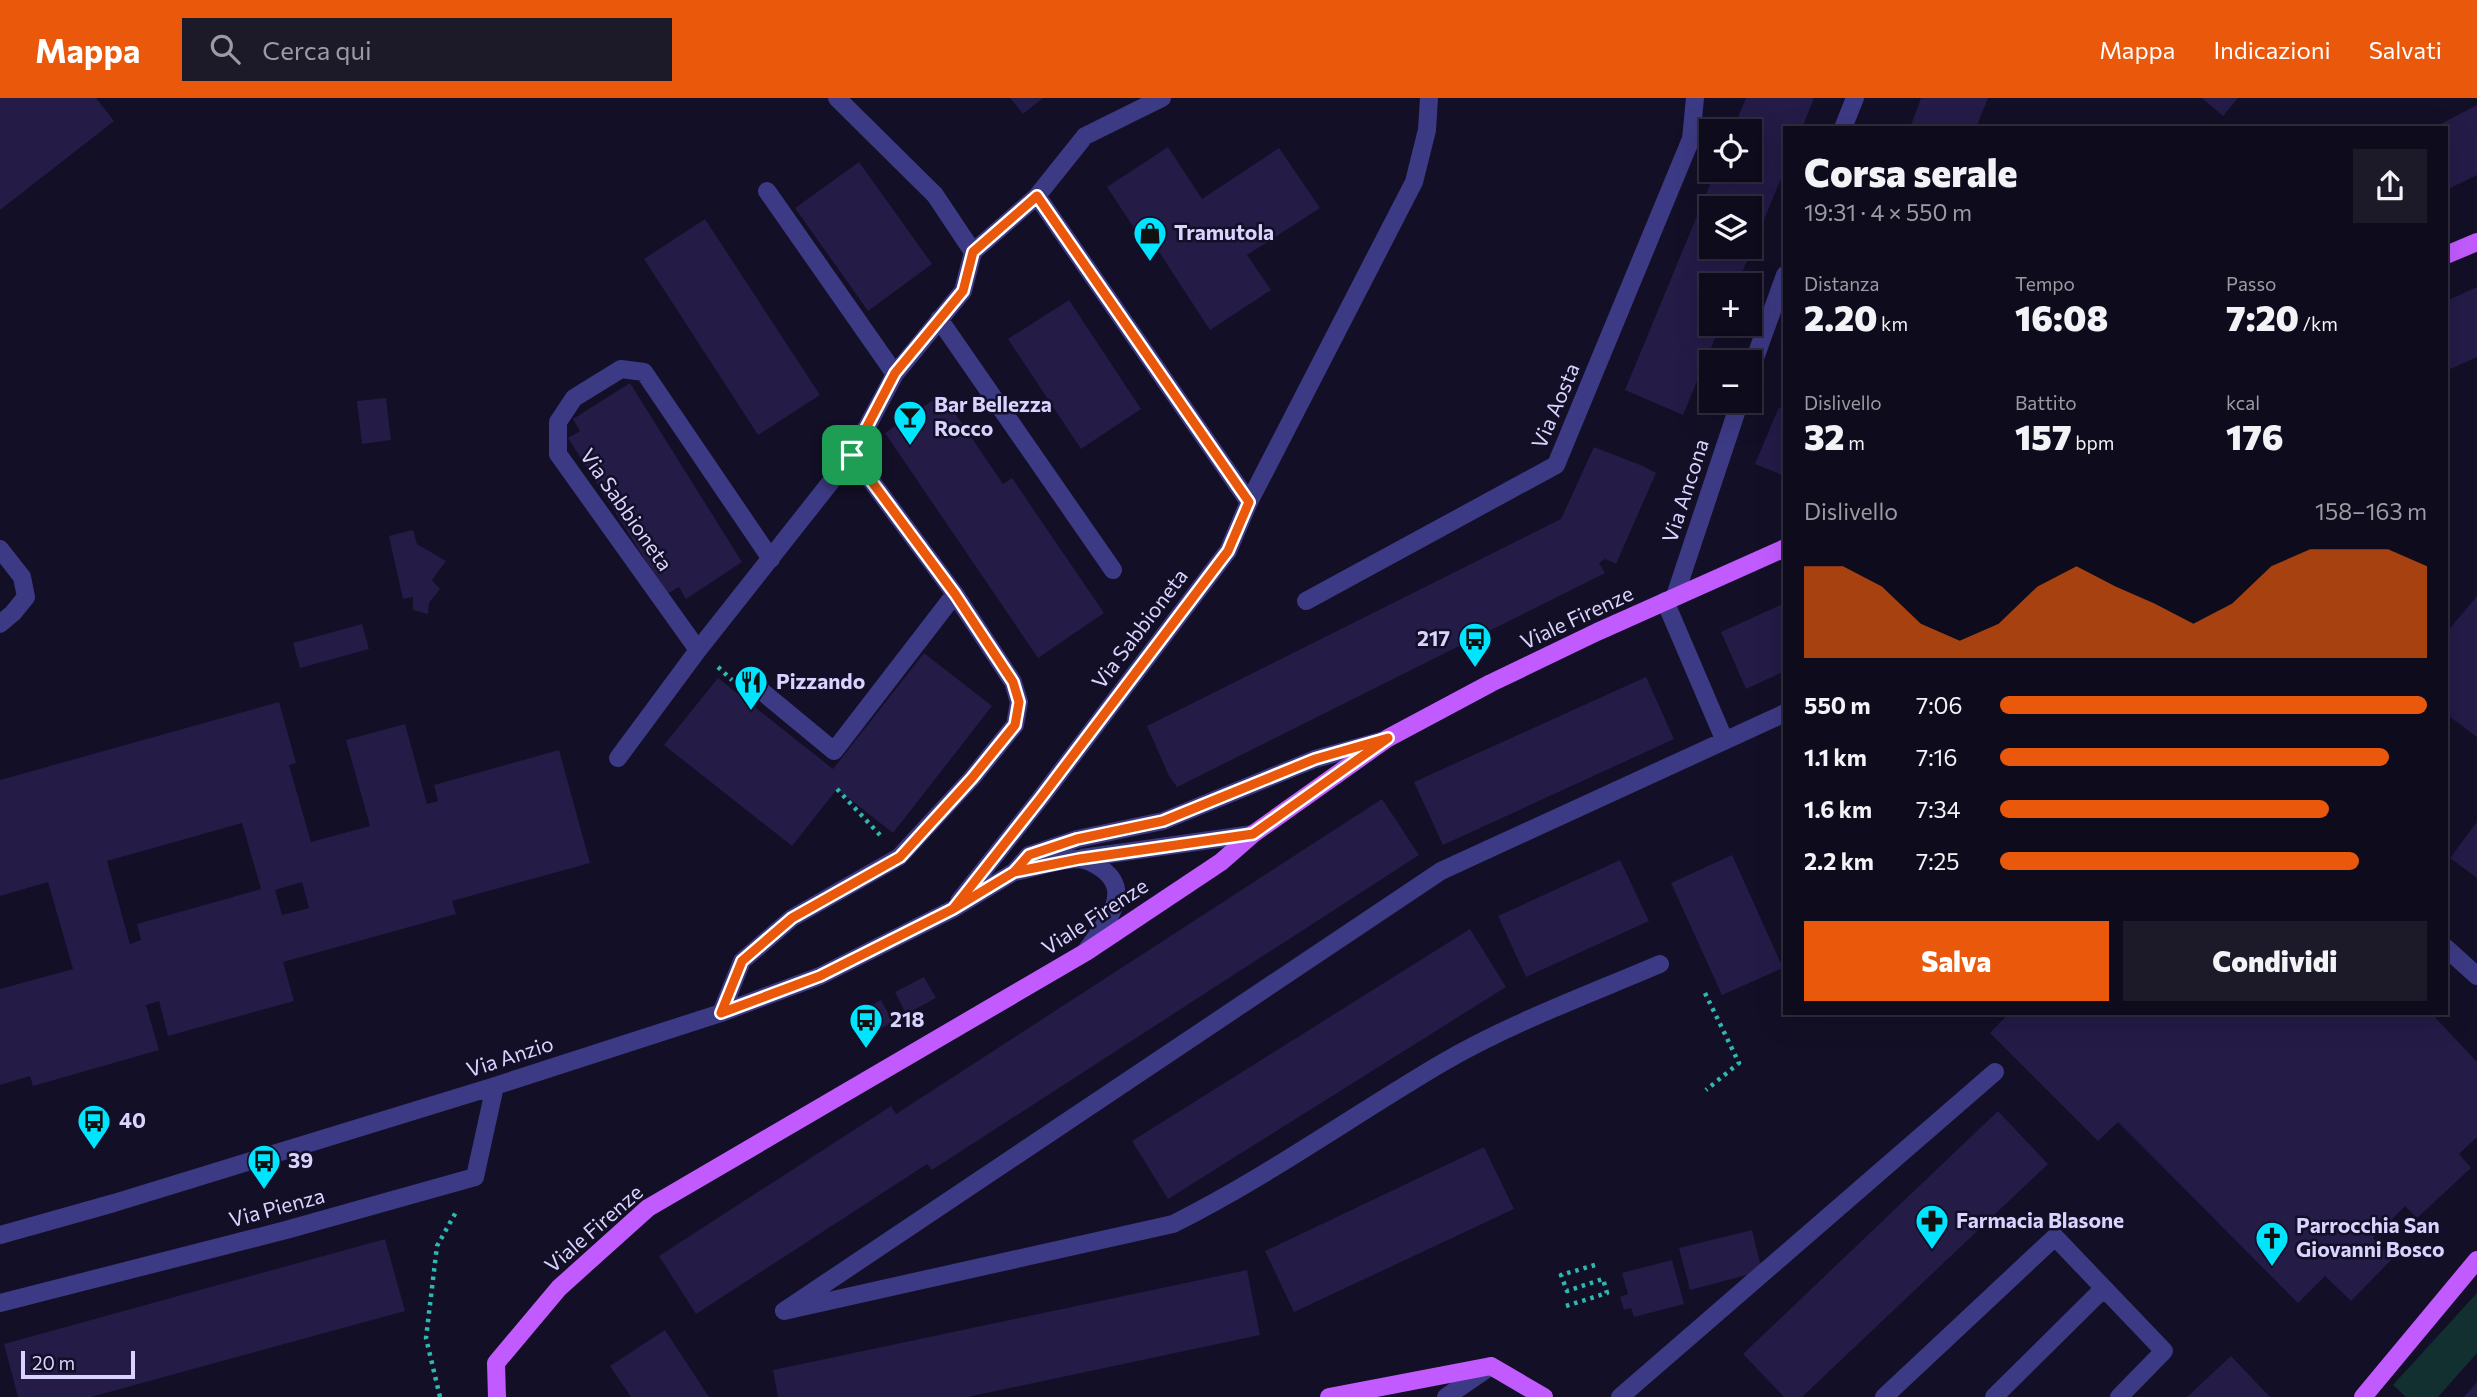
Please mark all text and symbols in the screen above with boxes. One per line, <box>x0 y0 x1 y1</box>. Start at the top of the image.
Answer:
search box <box>182 18 672 81</box>
text: Mappa <box>35 29 140 70</box>
icon: search <box>206 30 244 68</box>
text: Cerca qui <box>262 34 372 65</box>
text: Mappa <box>2099 35 2175 64</box>
text: Indicazioni <box>2213 35 2331 64</box>
text: Salvati <box>2369 35 2442 64</box>
map controls <box>1699 119 1762 413</box>
button: locate <box>1699 119 1762 182</box>
text: Corsa serale <box>1804 148 2018 195</box>
button: share <box>2353 149 2427 223</box>
button: layers <box>1699 196 1762 259</box>
text: 19:31 · 4 × 550 m <box>1804 198 1972 226</box>
shop icon: Tramutola <box>1131 214 1169 263</box>
place label: Tramutola <box>1174 219 1274 244</box>
text: Distanza <box>1804 272 1879 295</box>
text: Tempo <box>2015 272 2075 295</box>
text: Passo <box>2226 272 2276 295</box>
button: + <box>1699 273 1762 336</box>
text: 2.20 <box>1804 295 1877 338</box>
text: 16:08 <box>2015 295 2108 338</box>
text: 7:20 <box>2226 295 2299 338</box>
text: km <box>1877 312 1908 335</box>
text: /km <box>2299 312 2338 335</box>
button: − <box>1699 350 1762 413</box>
street label: Via Aosta <box>1525 359 1584 452</box>
place label: Bar Bellezza Rocco <box>934 391 1052 440</box>
text: Dislivello <box>1804 391 1882 414</box>
text: Battito <box>2015 391 2077 414</box>
text: kcal <box>2226 391 2260 414</box>
bar icon: Bar Bellezza Rocco <box>891 398 929 447</box>
text: 32 <box>1804 414 1845 457</box>
text: 157 <box>2015 414 2072 457</box>
text: 176 <box>2226 414 2283 457</box>
pin <box>822 425 882 485</box>
text: m <box>1845 431 1865 454</box>
text: bpm <box>2072 431 2114 454</box>
icon: arrive <box>833 436 871 474</box>
street label: Via Ancona <box>1656 436 1713 545</box>
street label: Via Sabbioneta <box>576 443 679 575</box>
text: Dislivello <box>1804 497 1898 525</box>
text: 158–163 m <box>2315 497 2427 525</box>
street label: Via Sabbioneta <box>1086 563 1192 693</box>
street label: Viale Firenze <box>1516 580 1637 654</box>
bus stop icon: 217 <box>1456 620 1494 669</box>
place label: 217 <box>1417 625 1450 650</box>
restaurant icon: Pizzando <box>732 663 770 712</box>
place label: Pizzando <box>776 668 865 693</box>
text: 550 m <box>1804 691 1871 719</box>
text: 7:06 <box>1916 691 1963 719</box>
text: 1.1 km <box>1804 743 1867 771</box>
text: 7:16 <box>1916 743 1957 771</box>
text: 1.6 km <box>1804 795 1872 823</box>
text: 7:34 <box>1916 795 1961 823</box>
text: 2.2 km <box>1804 847 1874 875</box>
text: 7:25 <box>1916 847 1960 875</box>
street label: Viale Firenze <box>1037 872 1152 959</box>
button: Salva <box>1804 921 2109 1001</box>
button: Condividi <box>2123 921 2427 1001</box>
bus stop icon: 218 <box>847 1001 885 1050</box>
place label: 218 <box>890 1006 924 1031</box>
street label: Via Anzio <box>463 1030 556 1081</box>
bus stop icon: 40 <box>75 1102 113 1151</box>
place label: 40 <box>119 1107 146 1132</box>
bus stop icon: 39 <box>245 1142 283 1191</box>
place label: 39 <box>288 1147 313 1172</box>
street label: Viale Firenze <box>539 1179 647 1277</box>
street label: Via Pienza <box>226 1182 327 1231</box>
pharmacy icon: Farmacia Blasone <box>1913 1202 1951 1251</box>
place label: Farmacia Blasone <box>1956 1207 2124 1232</box>
place label: Parrocchia San Giovanni Bosco <box>2296 1212 2444 1261</box>
church icon: Parrocchia San Giovanni Bosco <box>2253 1219 2291 1268</box>
scale bar <box>21 1348 135 1380</box>
text: 20 m <box>32 1351 75 1374</box>

